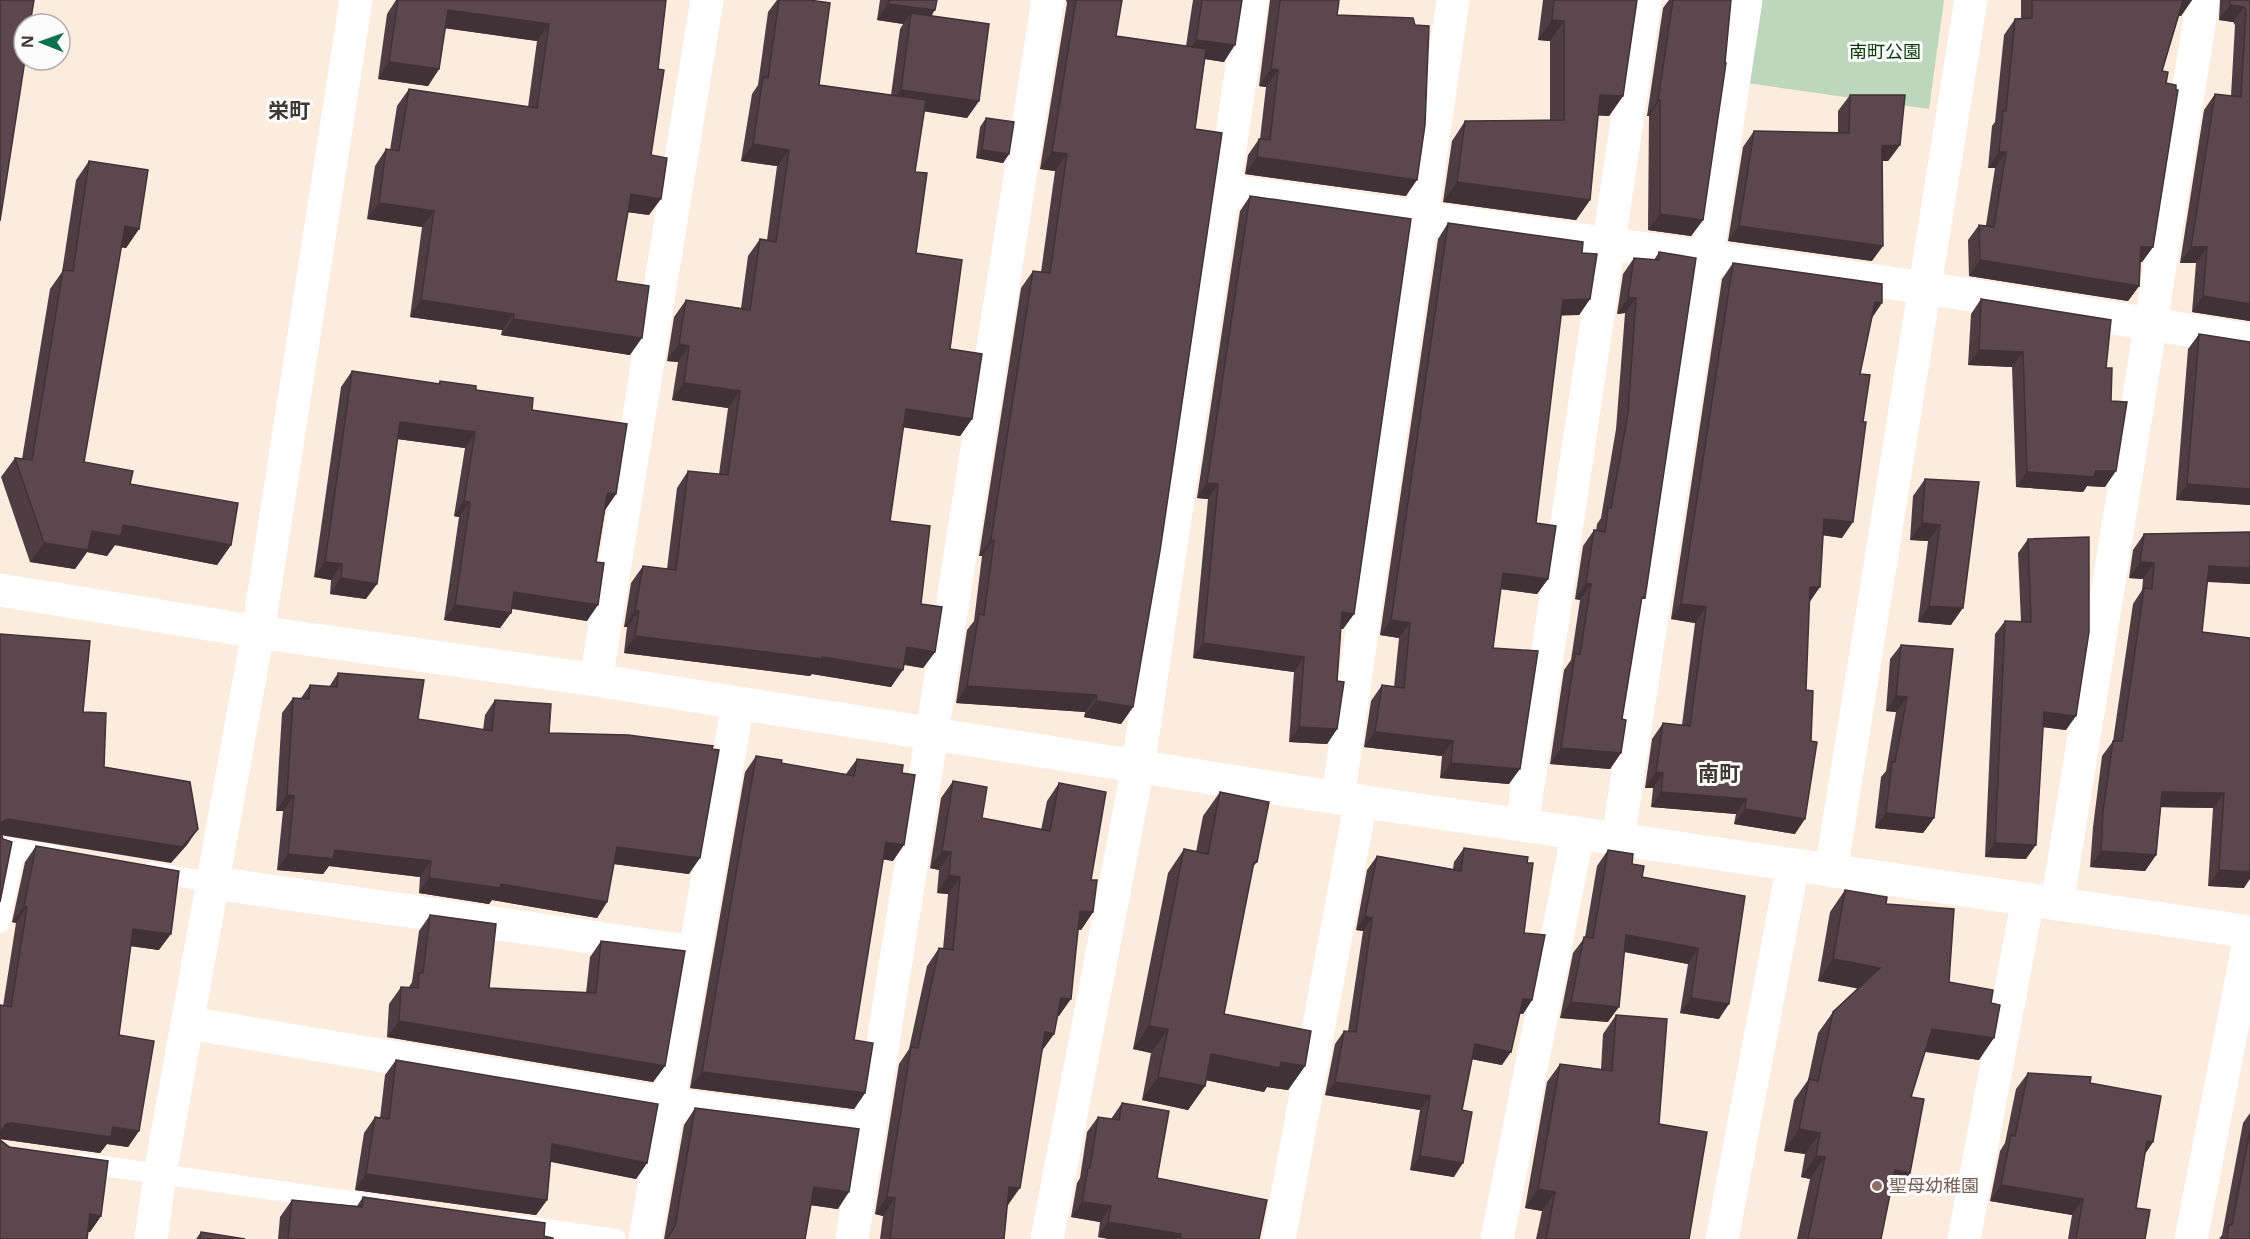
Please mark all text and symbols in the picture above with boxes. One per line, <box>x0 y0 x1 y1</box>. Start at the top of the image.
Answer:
north arrow <box>12 12 72 72</box>
text: N <box>16 35 38 48</box>
park label: 南町公園 <box>1849 39 1921 63</box>
district label: 栄町 <box>268 96 310 124</box>
district label: 南町 <box>1698 759 1740 787</box>
place label: 聖母幼稚園 <box>1889 1173 1979 1197</box>
marker: 聖母幼稚園 <box>1870 1179 1884 1193</box>

